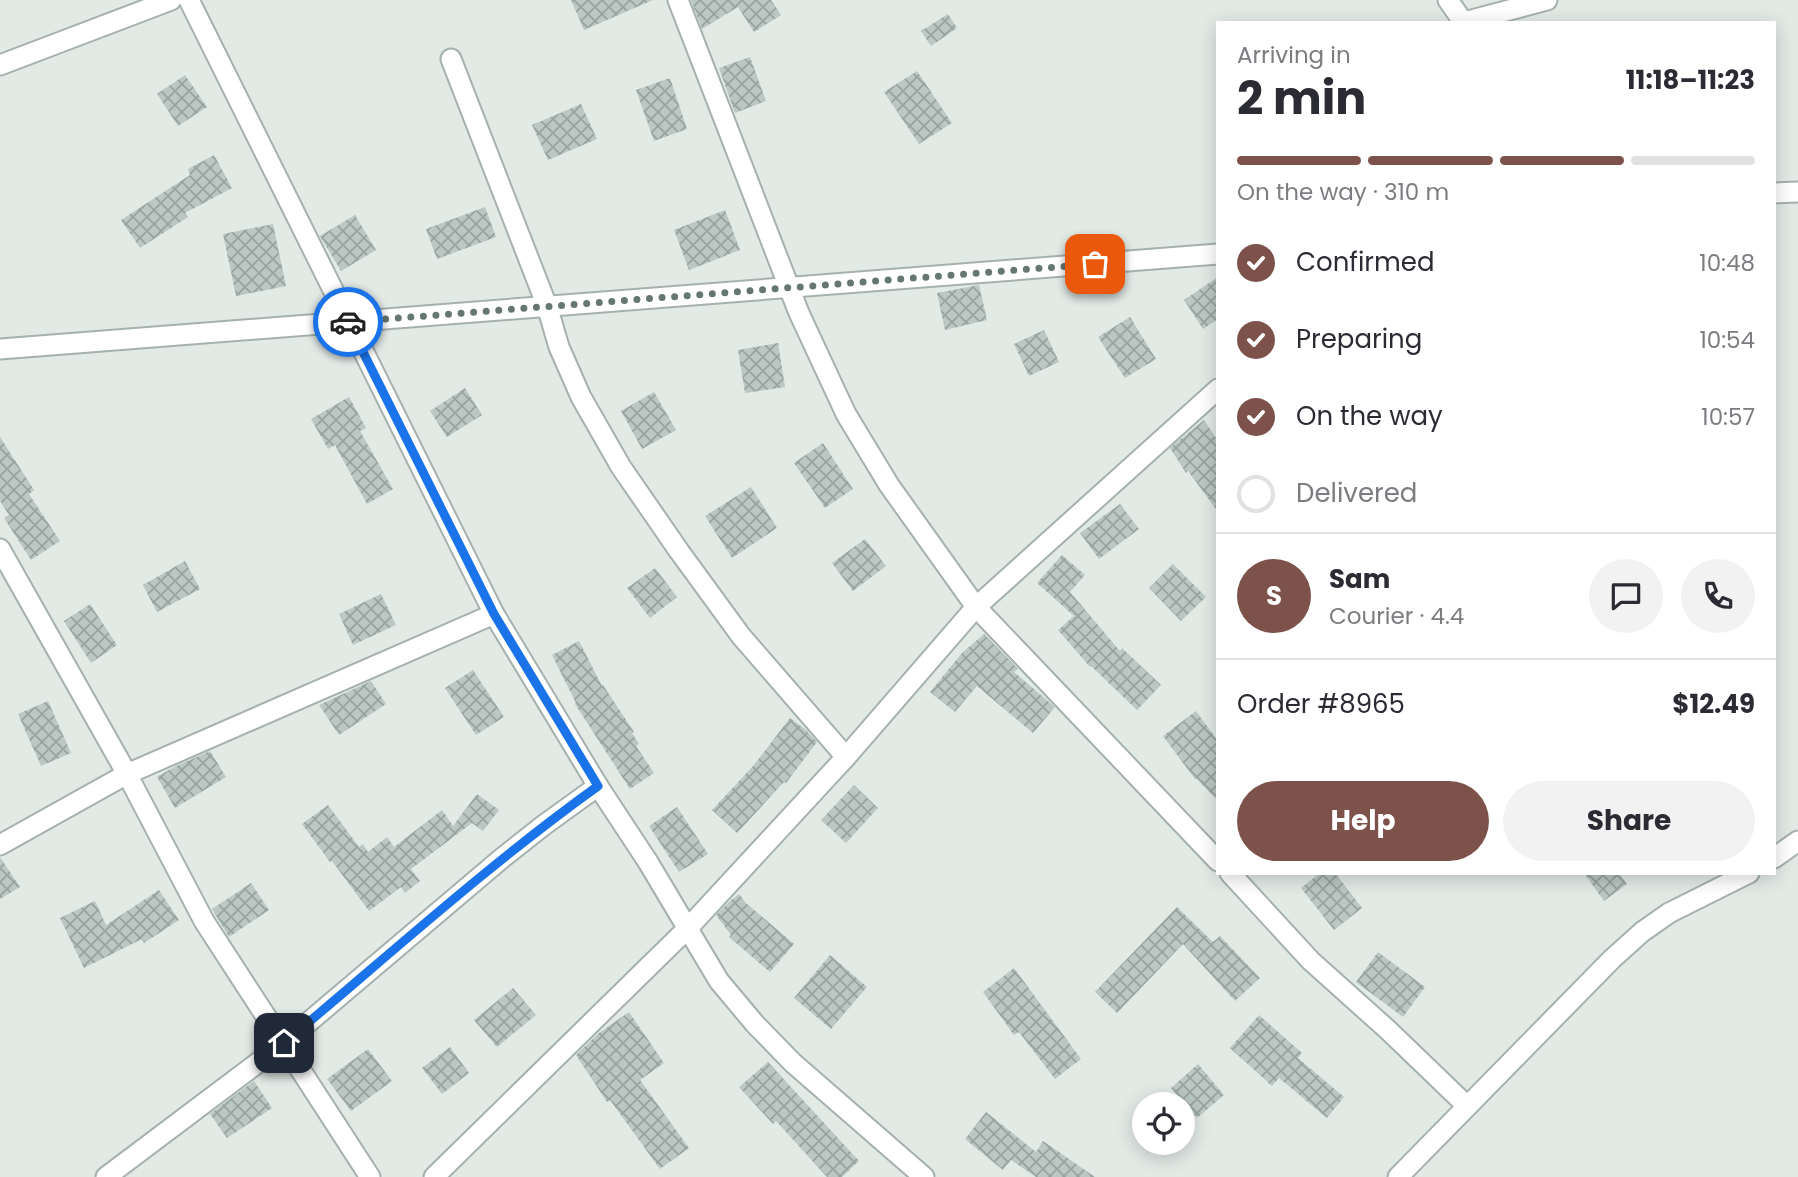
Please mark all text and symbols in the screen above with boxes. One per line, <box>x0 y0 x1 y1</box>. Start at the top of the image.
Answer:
text: Arriving in <box>1237 39 1351 71</box>
text: 11:18–11:23 <box>1626 62 1755 98</box>
text: 2 min <box>1237 66 1366 130</box>
text: On the way · 310 m <box>1237 176 1449 208</box>
pin <box>1065 234 1125 294</box>
icon: check <box>1237 244 1275 282</box>
text: Confirmed <box>1296 244 1434 280</box>
icon: bag <box>1076 245 1114 283</box>
text: 10:48 <box>1699 247 1755 279</box>
courier <box>313 287 383 357</box>
icon: car <box>329 303 367 341</box>
icon: check <box>1237 321 1275 359</box>
text: Preparing <box>1296 321 1422 357</box>
text: 10:54 <box>1699 324 1755 356</box>
icon: check <box>1237 398 1275 436</box>
text: On the way <box>1296 398 1443 434</box>
text: 10:57 <box>1701 401 1755 433</box>
text: Delivered <box>1296 475 1417 511</box>
button: chat <box>1589 559 1663 633</box>
button: phone <box>1681 559 1755 633</box>
text: Sam <box>1329 561 1390 597</box>
text: S <box>1266 578 1282 614</box>
text: Courier · 4.4 <box>1329 600 1464 632</box>
text: Order #8965 <box>1237 686 1405 722</box>
text: $12.49 <box>1672 686 1755 722</box>
button: Help <box>1237 781 1489 861</box>
button: Share <box>1503 781 1755 861</box>
pin <box>254 1013 314 1073</box>
icon: home <box>265 1024 303 1062</box>
map controls <box>1132 1092 1195 1155</box>
button: locate <box>1132 1092 1195 1155</box>

